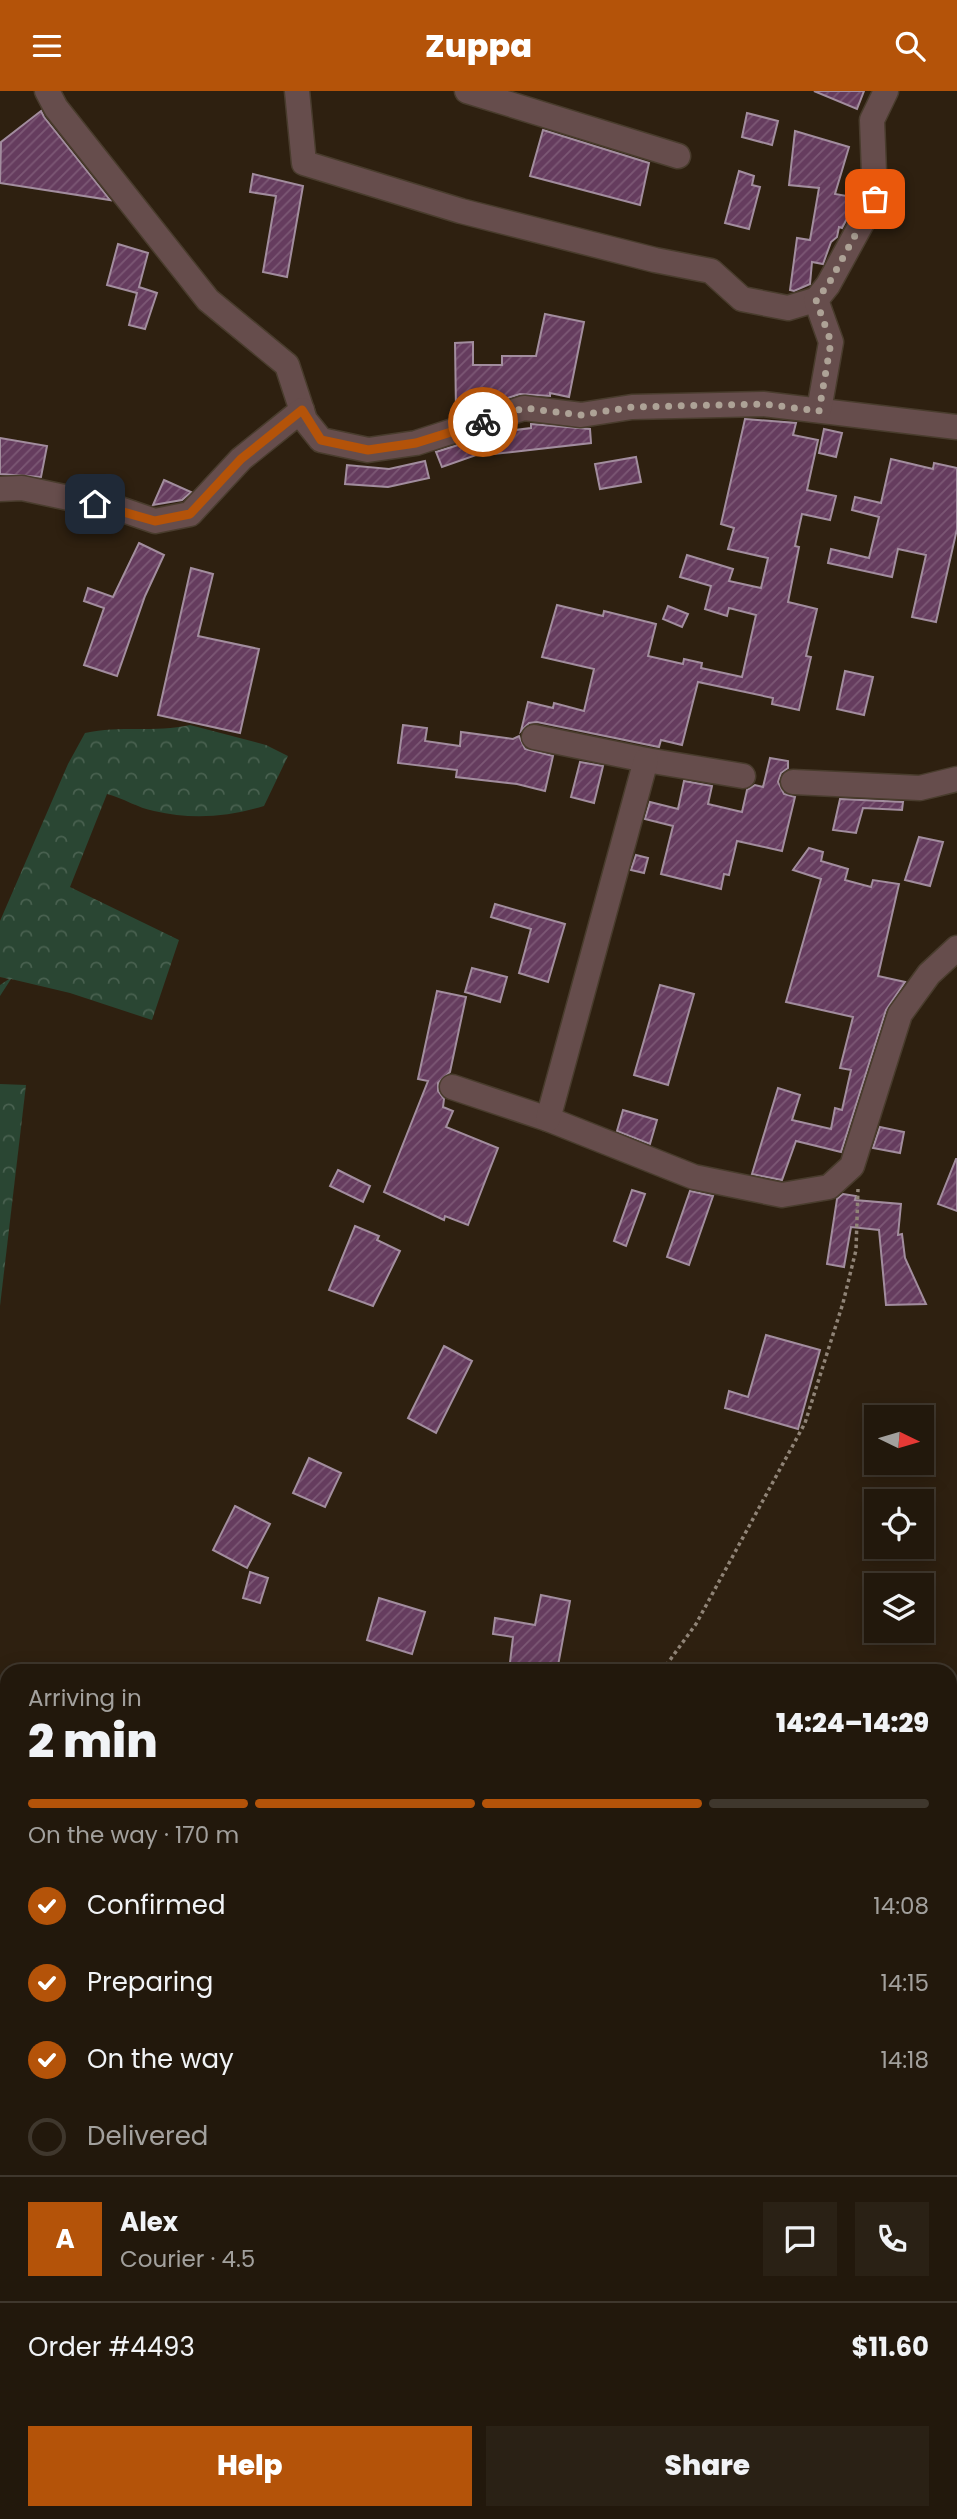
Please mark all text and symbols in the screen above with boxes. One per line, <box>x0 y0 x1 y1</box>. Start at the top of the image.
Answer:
text: Zuppa <box>425 23 532 68</box>
icon: menu <box>28 27 66 65</box>
icon: search <box>891 27 929 65</box>
pin <box>845 169 905 229</box>
icon: bag <box>856 180 894 218</box>
courier <box>448 387 518 457</box>
icon: bike <box>464 403 502 441</box>
pin <box>65 474 125 534</box>
icon: home <box>76 485 114 523</box>
north arrow <box>864 1405 934 1475</box>
map controls <box>864 1405 934 1643</box>
button: locate <box>864 1489 934 1559</box>
button: layers <box>864 1573 934 1643</box>
text: Arriving in <box>28 1682 142 1714</box>
text: 14:24–14:29 <box>776 1705 929 1741</box>
text: 2 min <box>28 1709 158 1773</box>
text: On the way · 170 m <box>28 1819 239 1851</box>
icon: check <box>28 1887 66 1925</box>
text: Confirmed <box>87 1887 225 1923</box>
text: 14:08 <box>873 1890 929 1922</box>
icon: check <box>28 1964 66 2002</box>
text: Preparing <box>87 1964 213 2000</box>
text: 14:15 <box>880 1967 929 1999</box>
icon: check <box>28 2041 66 2079</box>
text: On the way <box>87 2041 234 2077</box>
text: 14:18 <box>880 2044 929 2076</box>
text: Delivered <box>87 2118 208 2154</box>
button: chat <box>763 2202 837 2276</box>
button: phone <box>855 2202 929 2276</box>
text: Alex <box>120 2204 178 2240</box>
text: A <box>55 2221 75 2257</box>
text: Courier · 4.5 <box>120 2243 255 2275</box>
text: Order #4493 <box>28 2329 195 2365</box>
text: $11.60 <box>851 2329 929 2365</box>
button: Help <box>28 2426 472 2506</box>
button: Share <box>486 2426 929 2506</box>

